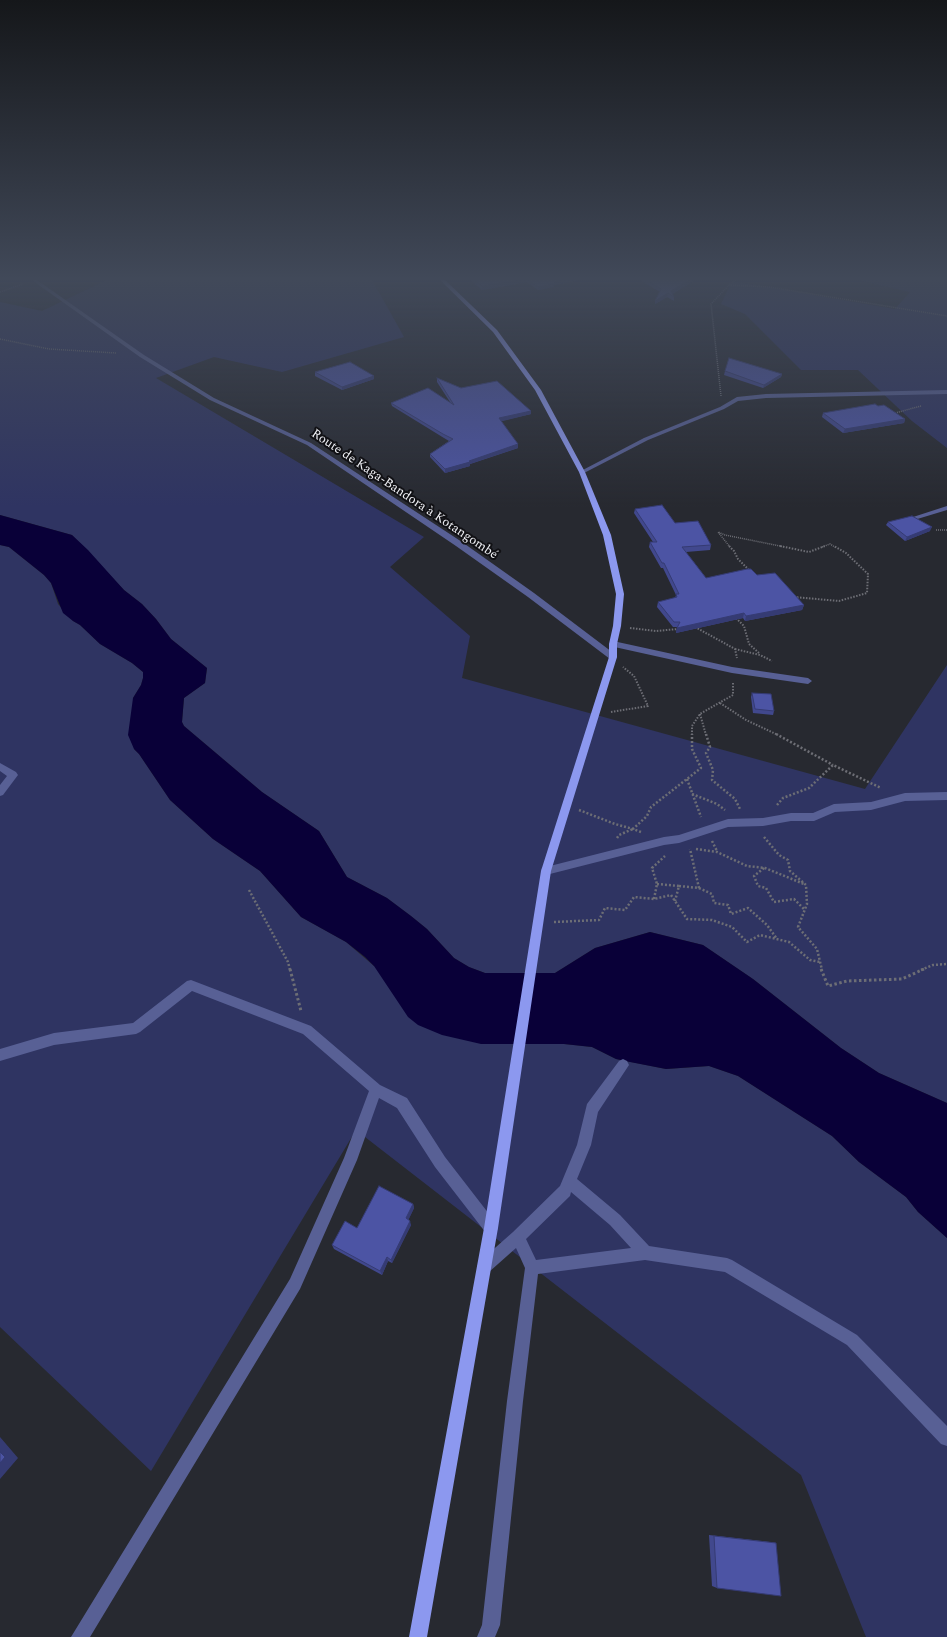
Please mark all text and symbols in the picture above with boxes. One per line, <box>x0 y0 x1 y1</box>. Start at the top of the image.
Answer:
street label: Route de Kaga-Bandora à Kotangombé <box>308 427 500 563</box>

